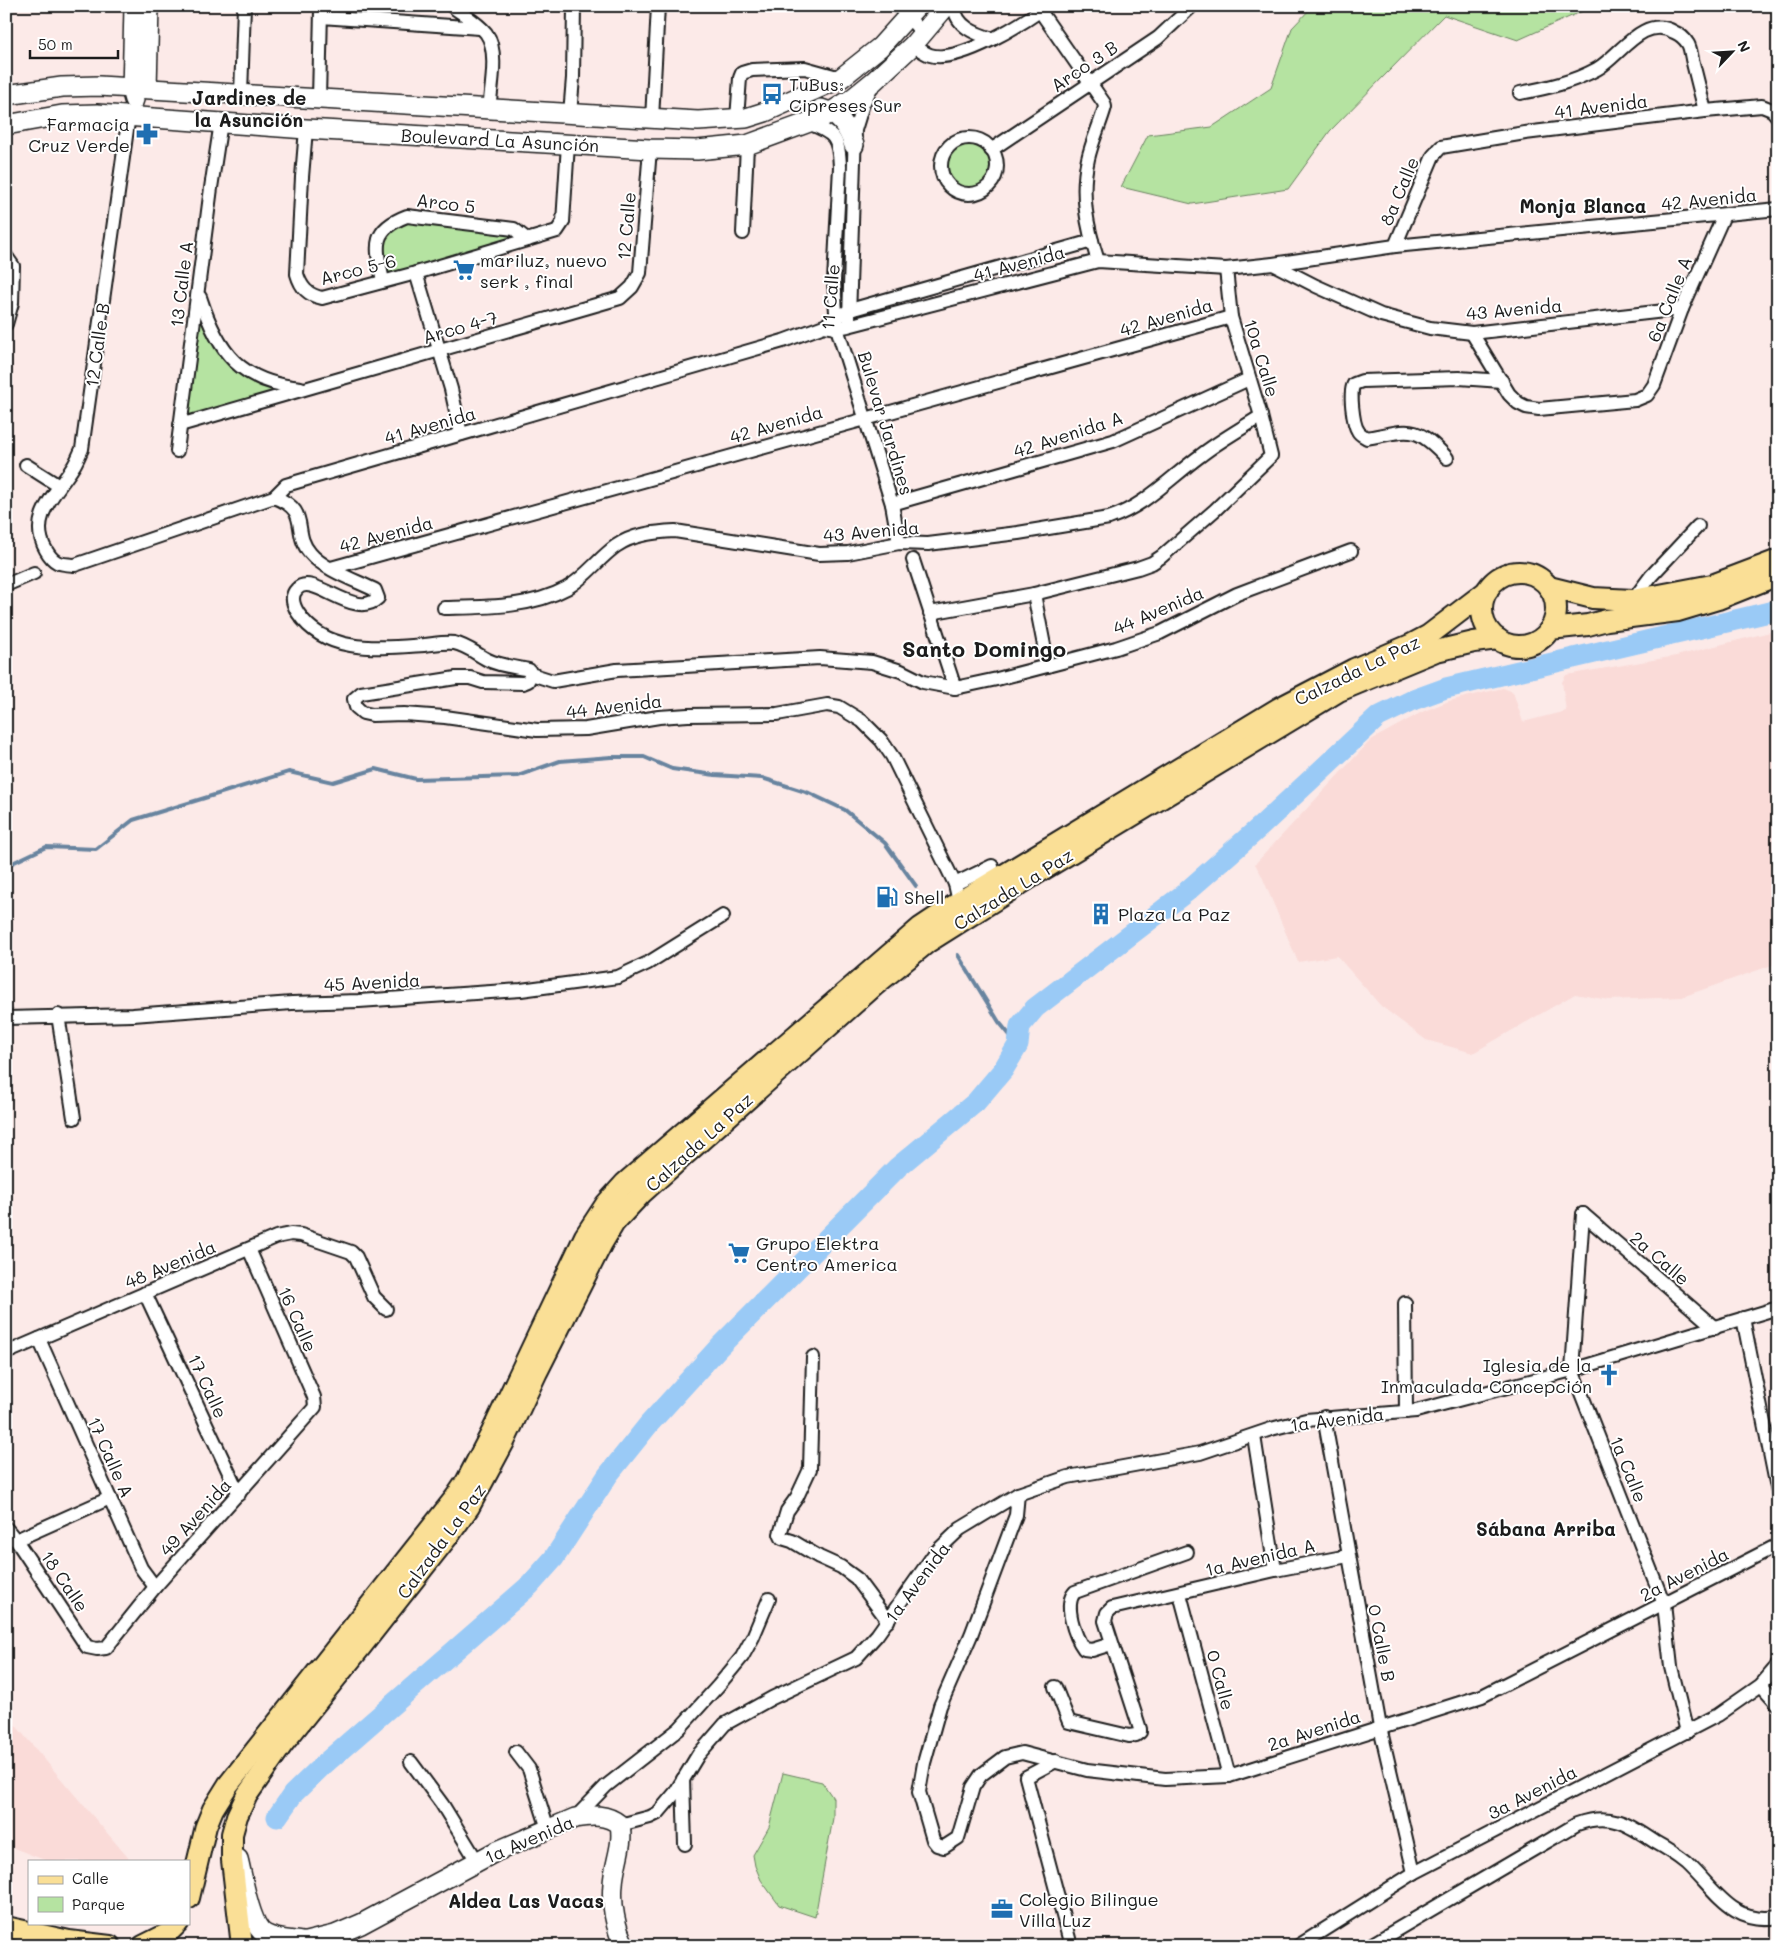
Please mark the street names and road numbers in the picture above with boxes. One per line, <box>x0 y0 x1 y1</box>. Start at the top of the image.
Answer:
street label: Arco 3 B <box>1046 35 1122 97</box>
street label: 41 Avenida <box>1553 88 1649 124</box>
street label: Boulevard La Asunción <box>400 123 600 157</box>
street label: 8a Calle <box>1374 153 1424 229</box>
street label: 42 Avenida <box>1660 182 1758 216</box>
street label: Arco 5 <box>415 187 477 219</box>
street label: 12 Calle <box>611 191 641 261</box>
street label: 13 Calle A <box>164 239 198 329</box>
street label: 41 Avenida <box>971 239 1067 287</box>
street label: Arco 5-6 <box>318 248 398 290</box>
street label: 6a Calle A <box>1641 253 1697 345</box>
street label: 11 Calle <box>815 263 845 331</box>
street label: 42 Avenida <box>1117 292 1215 342</box>
street label: 43 Avenida <box>1465 293 1563 325</box>
street label: 12 Calle B <box>79 301 115 389</box>
street label: Arco 4-7 <box>420 305 500 349</box>
street label: 10a Calle <box>1239 316 1285 400</box>
street label: Bulevar Jardines <box>853 348 919 498</box>
street label: 42 Avenida <box>727 399 825 449</box>
street label: 41 Avenida <box>382 401 478 449</box>
street label: 42 Avenida A <box>1010 405 1126 463</box>
street label: 42 Avenida <box>337 510 435 558</box>
street label: 43 Avenida <box>822 515 920 547</box>
street label: 44 Avenida <box>1109 580 1207 640</box>
street label: Calzada La Paz <box>1290 629 1424 711</box>
street label: 44 Avenida <box>565 688 663 724</box>
street label: Calzada La Paz <box>949 843 1077 935</box>
street label: 45 Avenida <box>323 967 421 997</box>
street label: Calzada La Paz <box>640 1087 758 1197</box>
street label: 2a Calle <box>1625 1226 1695 1290</box>
street label: 48 Avenida <box>121 1234 219 1294</box>
street label: 16 Calle <box>273 1283 323 1355</box>
street label: 17 Calle <box>183 1350 233 1422</box>
street label: 1a Avenida <box>1289 1401 1385 1437</box>
street label: 17 Calle A <box>82 1413 140 1501</box>
street label: 1a Calle <box>1605 1432 1653 1506</box>
street label: 49 Avenida <box>154 1473 236 1561</box>
street label: Calzada La Paz <box>391 1479 491 1603</box>
street label: 1a Avenida A <box>1202 1533 1318 1581</box>
street label: 1a Avenida <box>879 1537 955 1627</box>
street label: 2a Avenida <box>1636 1541 1732 1607</box>
street label: 18 Calle <box>36 1546 94 1616</box>
street label: 0 Calle B <box>1363 1602 1401 1684</box>
street label: 0 Calle <box>1201 1647 1241 1713</box>
street label: 2a Avenida <box>1264 1704 1364 1756</box>
street label: 3a Avenida <box>1483 1759 1581 1825</box>
street label: 1a Avenida <box>481 1810 577 1868</box>

